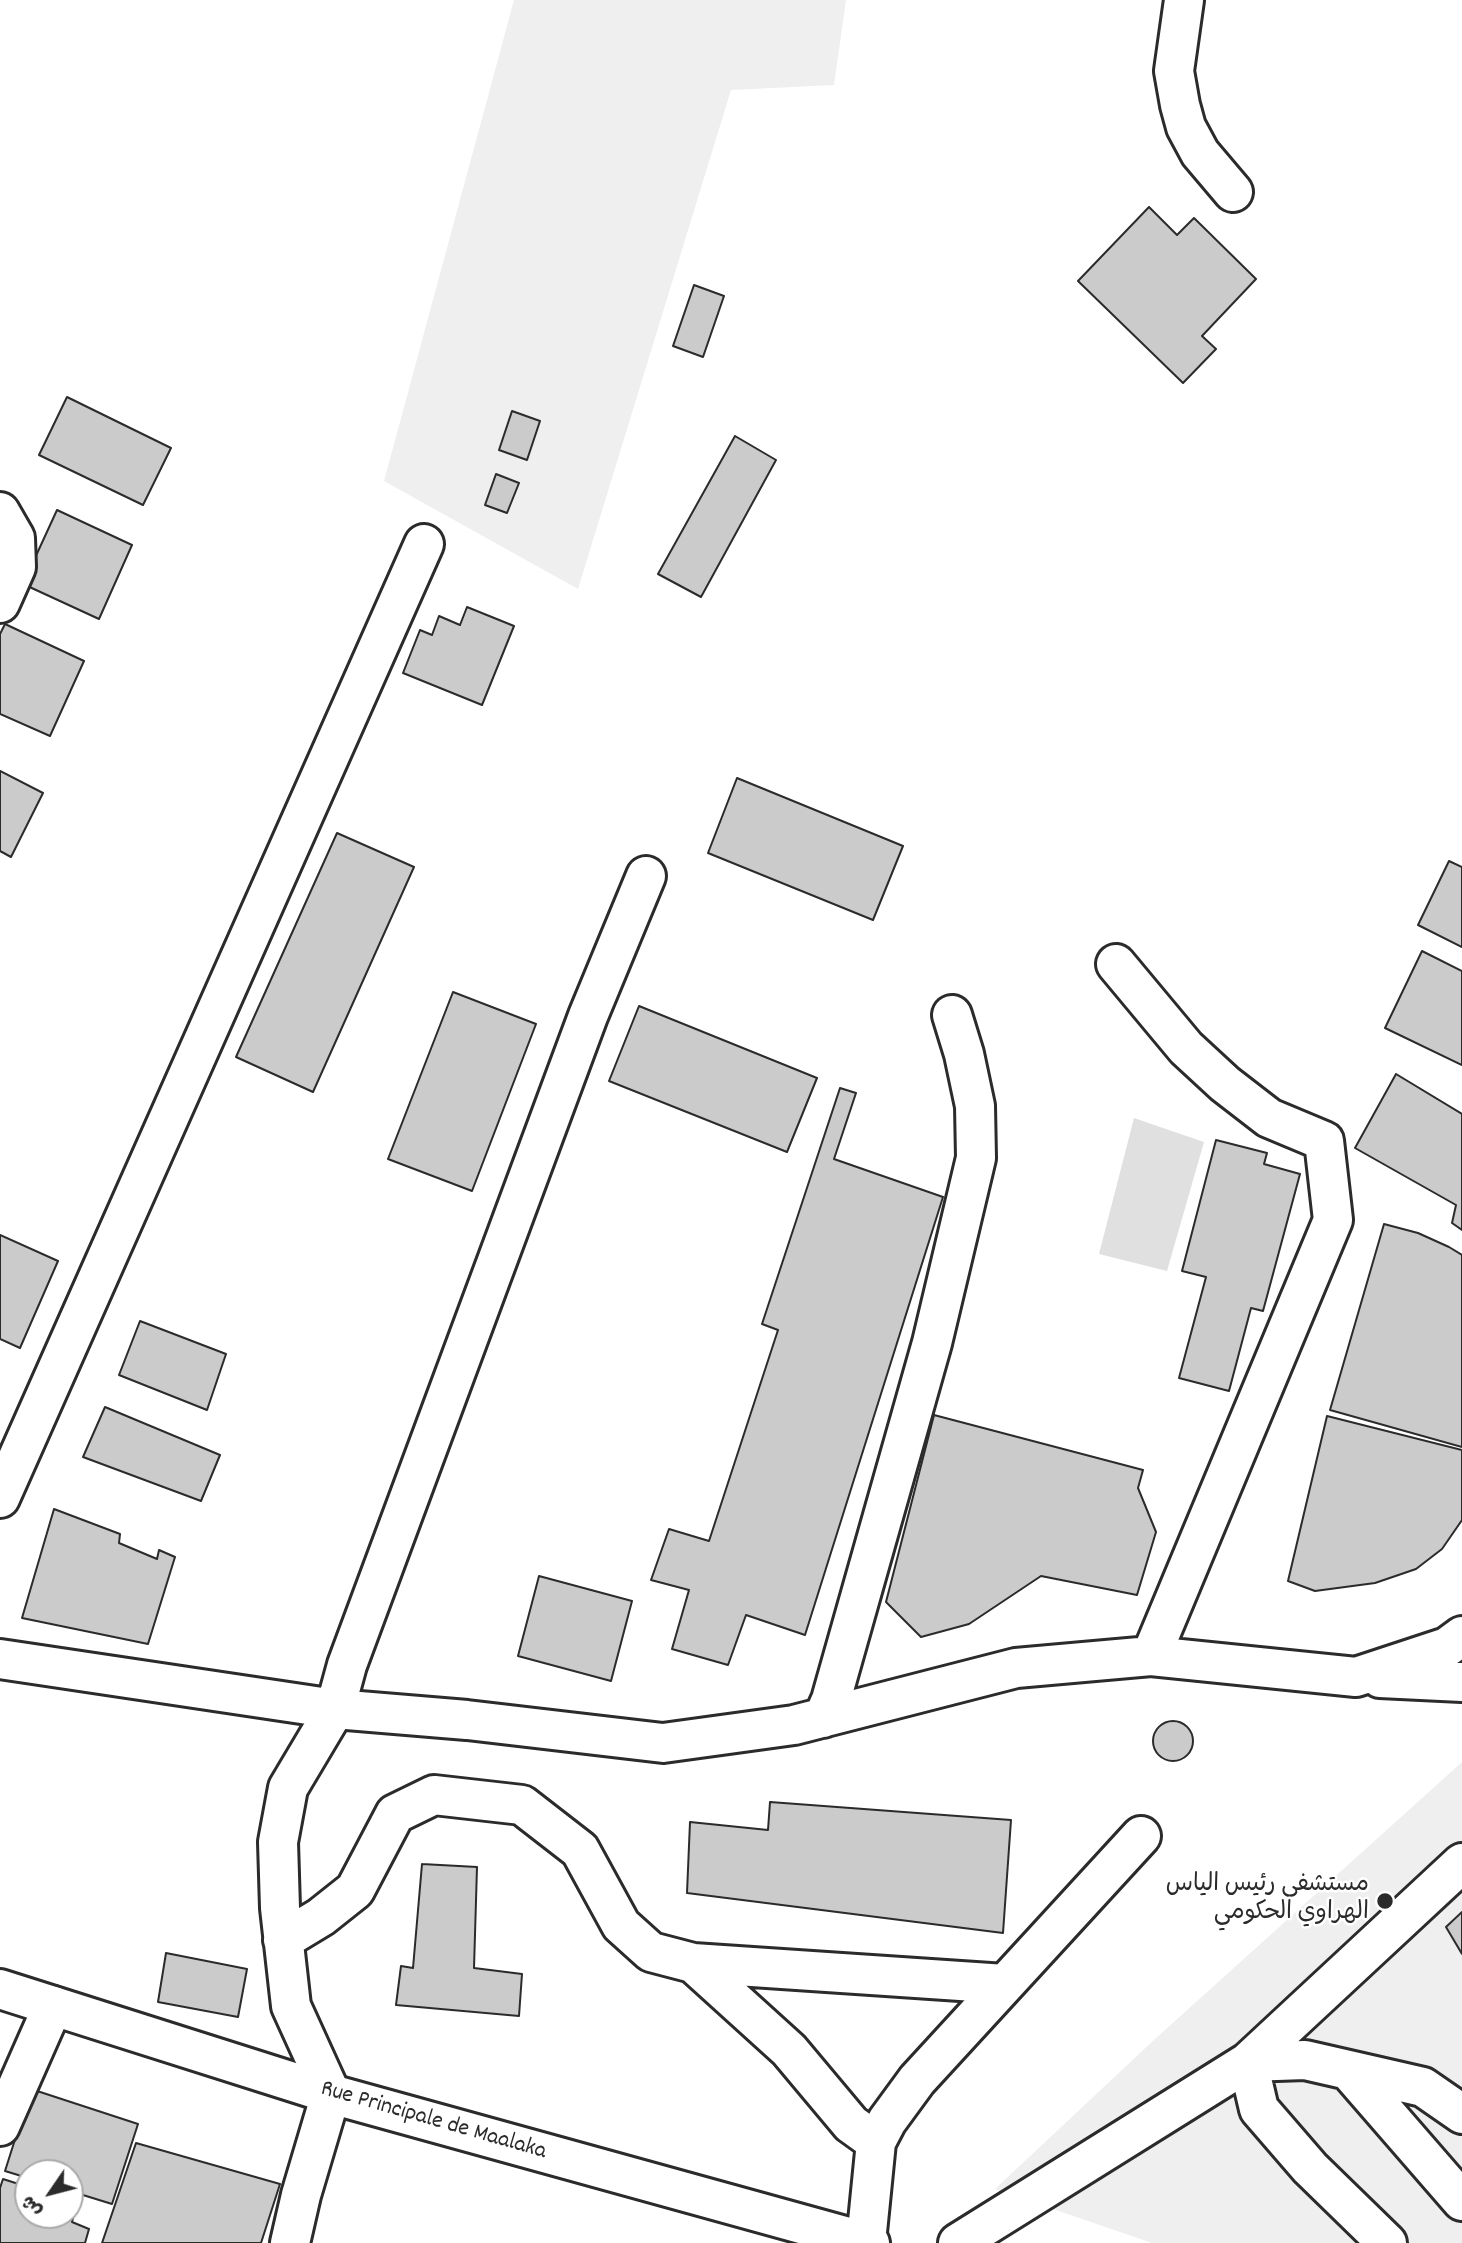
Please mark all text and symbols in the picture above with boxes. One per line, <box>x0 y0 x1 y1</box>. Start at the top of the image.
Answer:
place label: مستشفى رئيس الياس الهراوي الحكومي <box>1166 1873 1369 1929</box>
marker: مستشفى رئيس الياس الهراوي الحكومي <box>1375 1891 1395 1911</box>
street label: Rue Principale de Maalaka <box>317 2076 549 2168</box>
north arrow <box>14 2159 84 2229</box>
text: ش <box>16 2189 50 2221</box>

